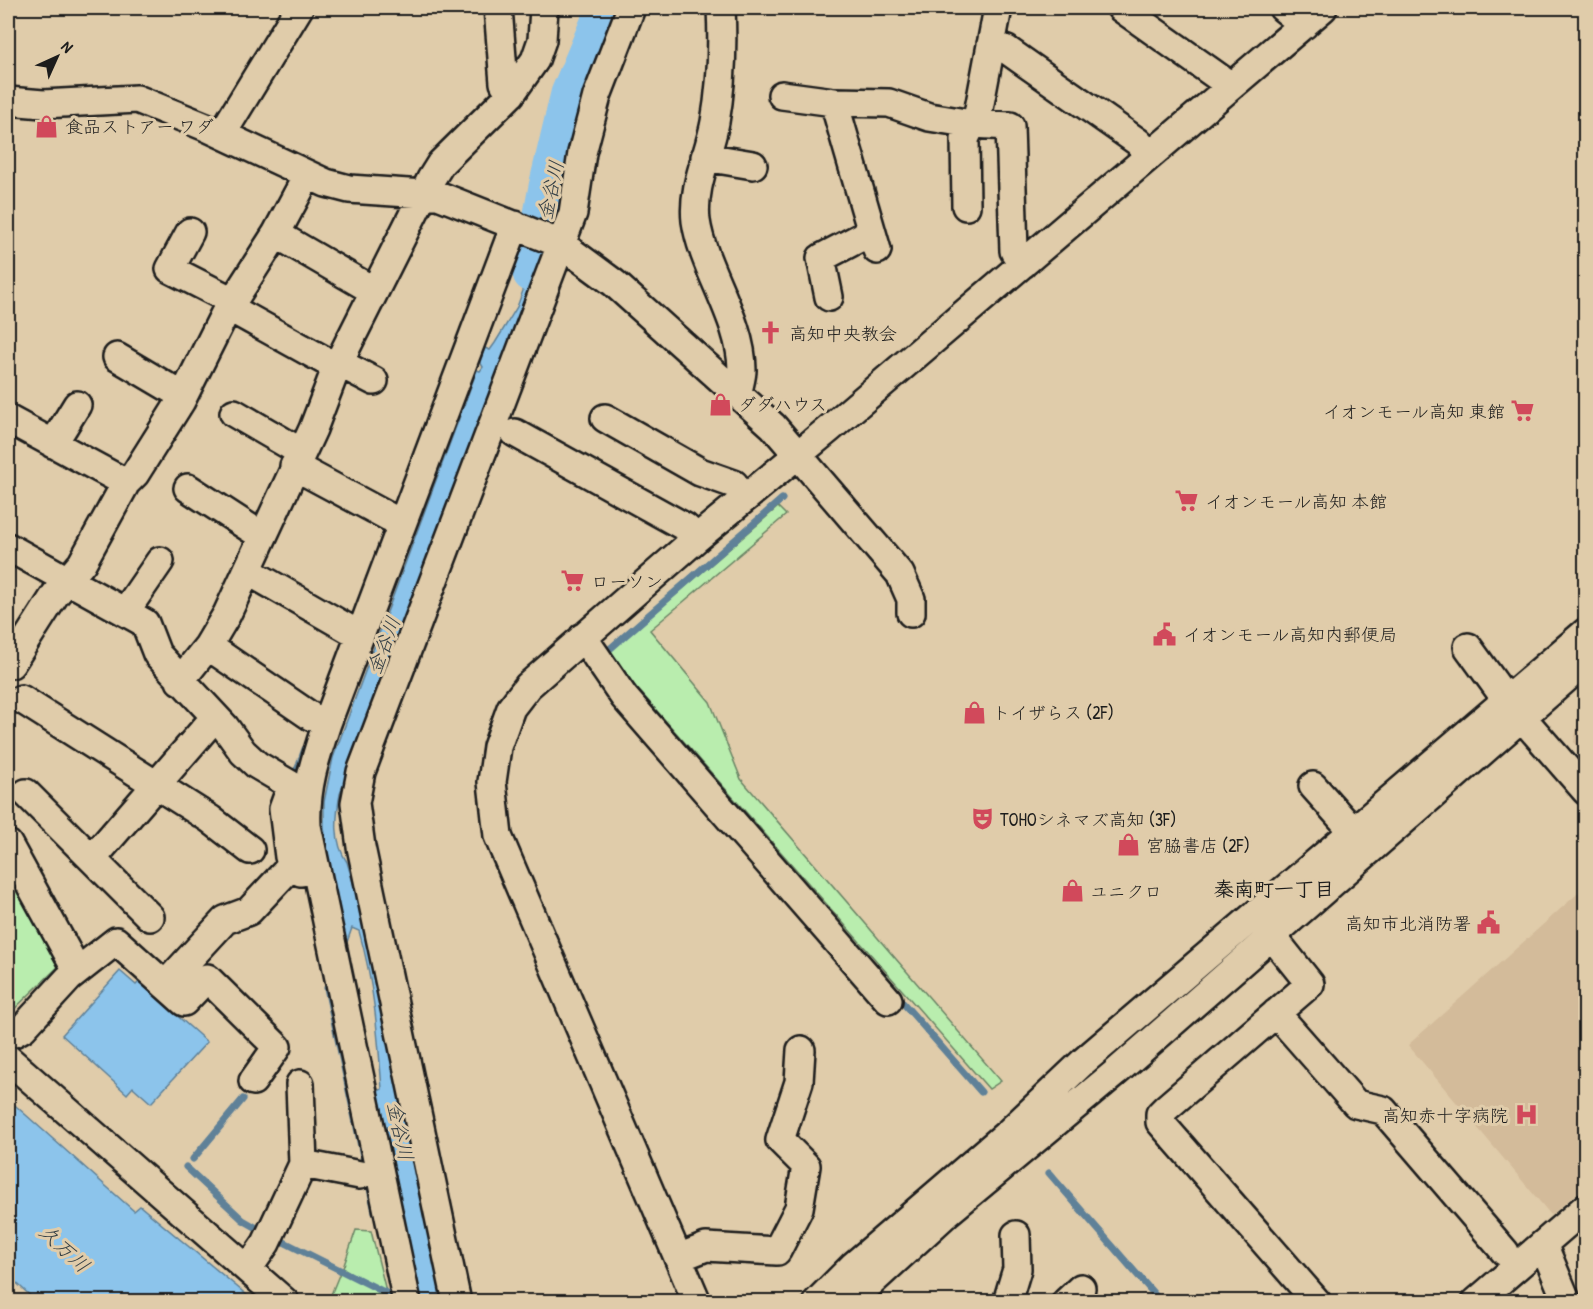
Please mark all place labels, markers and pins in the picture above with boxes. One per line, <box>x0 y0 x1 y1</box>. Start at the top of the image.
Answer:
shop icon: 食品ストアー ワダ <box>34 113 60 139</box>
place label: 食品ストアー ワダ <box>65 114 214 139</box>
church icon: 高知中央教会 <box>758 320 784 346</box>
place label: 高知中央教会 <box>789 321 897 346</box>
shop icon: ダダハウス <box>707 391 733 417</box>
place label: ダダハウス <box>738 392 827 417</box>
supermarket icon: イオンモール高知 東館 <box>1510 398 1536 424</box>
place label: イオンモール高知 東館 <box>1323 399 1505 424</box>
supermarket icon: イオンモール高知 本館 <box>1174 488 1200 514</box>
place label: イオンモール高知 本館 <box>1205 489 1387 514</box>
supermarket icon: ローソン <box>560 568 586 594</box>
place label: ローソン <box>591 569 663 594</box>
public building icon: イオンモール高知内郵便局 <box>1152 621 1178 647</box>
place label: イオンモール高知内郵便局 <box>1183 622 1397 647</box>
shop icon: トイザらス (2F) <box>961 699 987 725</box>
place label: トイザらス (2F) <box>992 700 1114 725</box>
theatre icon: TOHOシネマズ高知 (3F) <box>969 806 995 832</box>
place label: TOHOシネマズ高知 (3F) <box>1000 807 1176 832</box>
shop icon: 宮脇書店 (2F) <box>1115 832 1141 858</box>
place label: 宮脇書店 (2F) <box>1146 833 1250 858</box>
shop icon: ユニクロ <box>1059 878 1085 904</box>
place label: ユニクロ <box>1090 879 1162 904</box>
public building icon: 高知市北消防署 <box>1476 910 1502 936</box>
place label: 高知市北消防署 <box>1345 911 1471 936</box>
hospital icon: 高知赤十字病院 <box>1513 1102 1539 1128</box>
place label: 高知赤十字病院 <box>1382 1103 1508 1128</box>

